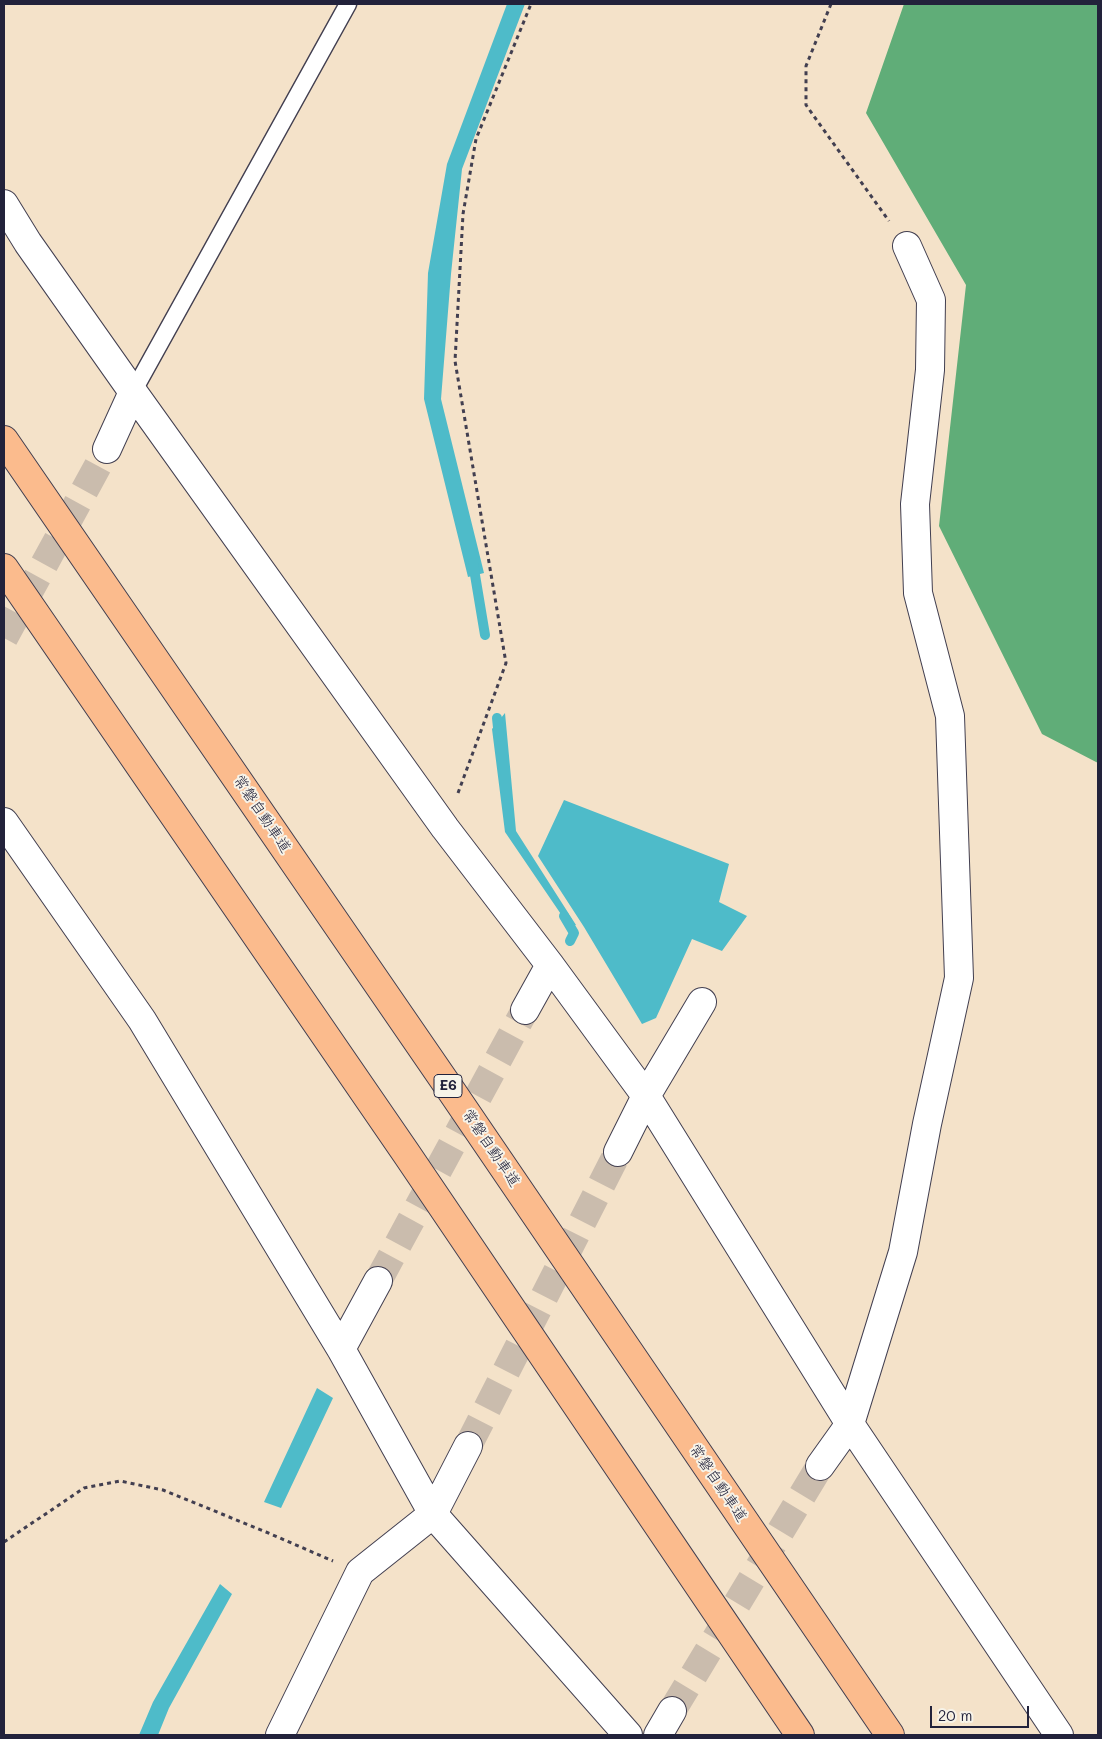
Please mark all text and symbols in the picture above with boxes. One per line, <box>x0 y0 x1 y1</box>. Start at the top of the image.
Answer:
street label: 常磐自動車道 <box>229 772 295 856</box>
road number: E6 <box>434 1074 462 1098</box>
street label: 常磐自動車道 <box>458 1106 524 1190</box>
street label: 常磐自動車道 <box>685 1441 751 1525</box>
scale bar <box>932 1696 1031 1728</box>
text: 20 m <box>938 1705 972 1725</box>

